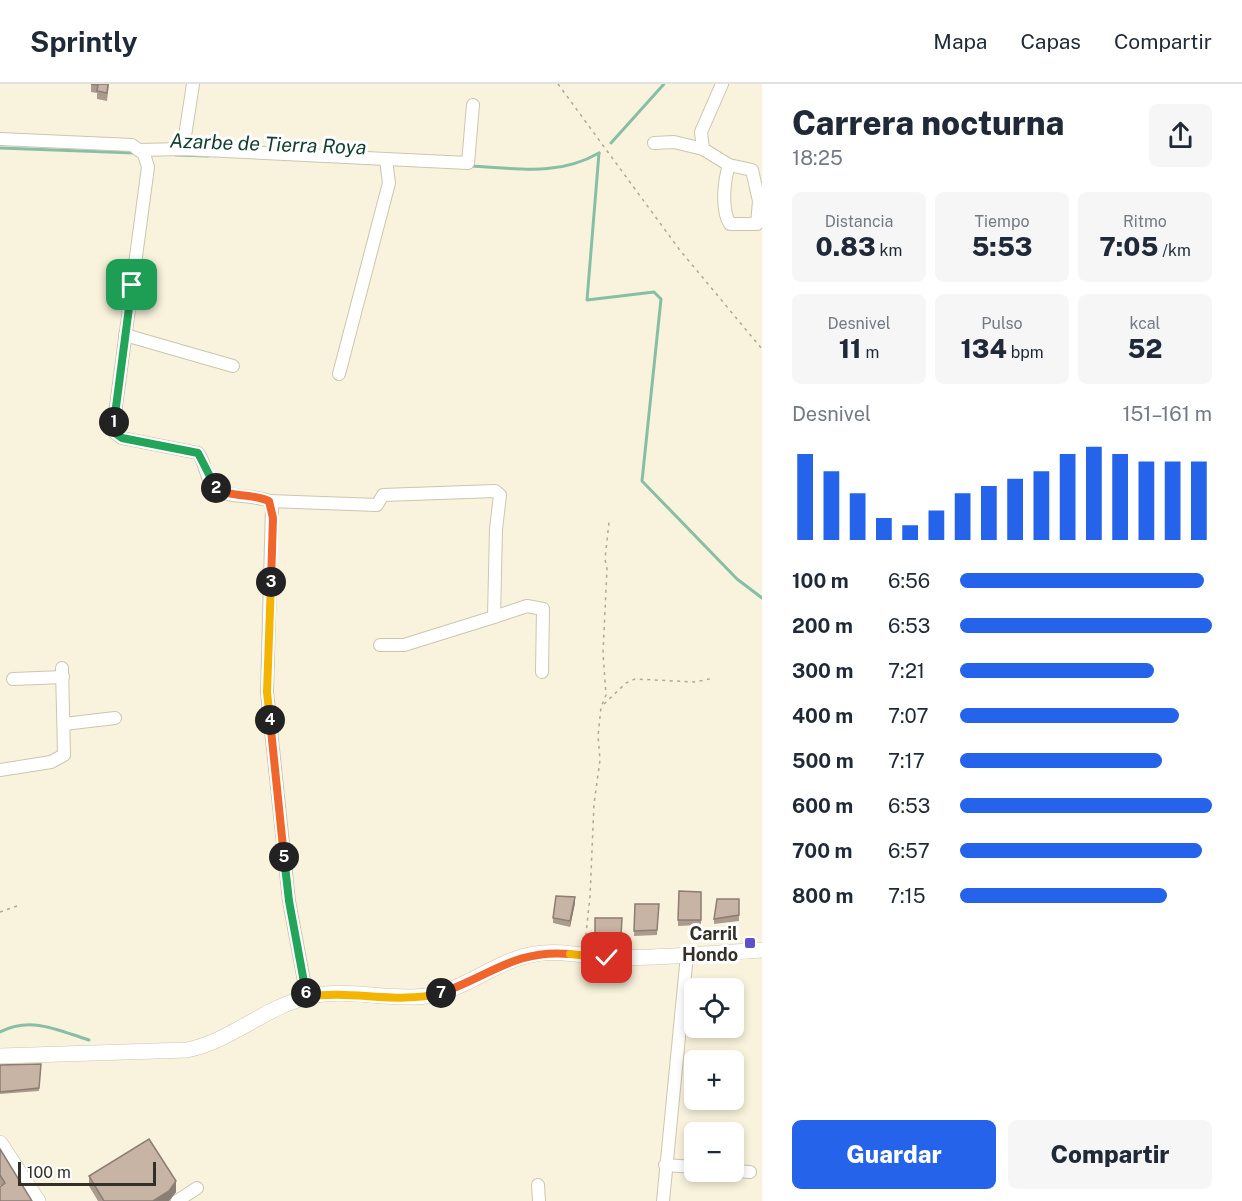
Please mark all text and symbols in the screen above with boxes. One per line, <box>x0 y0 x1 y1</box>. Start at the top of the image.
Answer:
text: Sprintly <box>30 25 138 58</box>
text: Mapa <box>933 29 987 54</box>
text: Capas <box>1020 29 1081 54</box>
text: Compartir <box>1114 29 1212 54</box>
text: Carrera nocturna <box>792 104 1064 142</box>
button: share <box>1149 104 1212 167</box>
water label: Azarbe de Tierra Roya <box>169 129 367 159</box>
text: 18:25 <box>792 146 843 170</box>
text: Distancia <box>825 212 893 231</box>
text: Tiempo <box>975 212 1029 231</box>
text: Ritmo <box>1123 212 1167 231</box>
text: 0.83 <box>816 231 876 262</box>
text: 5:53 <box>971 231 1033 262</box>
text: 7:05 <box>1099 231 1158 262</box>
text: km <box>876 241 902 260</box>
text: /km <box>1158 241 1191 260</box>
pin <box>106 259 157 310</box>
icon: arrive <box>115 268 148 301</box>
text: Desnivel <box>827 314 891 333</box>
text: Pulso <box>981 314 1023 333</box>
text: kcal <box>1130 314 1160 333</box>
text: 11 <box>839 333 862 364</box>
text: 134 <box>960 333 1007 364</box>
text: 52 <box>1128 333 1162 364</box>
text: m <box>862 343 879 362</box>
text: bpm <box>1007 343 1044 362</box>
text: Desnivel <box>792 402 871 426</box>
text: 151–161 m <box>1122 402 1212 426</box>
pin: 1 <box>99 407 129 437</box>
text: 1 <box>111 412 117 431</box>
pin: 2 <box>201 473 231 503</box>
text: 2 <box>211 478 221 497</box>
pin: 3 <box>256 567 286 597</box>
text: 100 m <box>792 569 849 593</box>
text: 6:56 <box>888 569 930 593</box>
text: 3 <box>266 572 276 591</box>
text: 200 m <box>792 614 853 638</box>
text: 6:53 <box>888 614 930 638</box>
text: 300 m <box>792 659 853 683</box>
text: 7:21 <box>888 659 925 683</box>
text: 400 m <box>792 704 853 728</box>
text: 7:07 <box>888 704 928 728</box>
pin: 4 <box>255 705 285 735</box>
text: 4 <box>265 710 275 729</box>
text: 500 m <box>792 749 854 773</box>
text: 7:17 <box>888 749 925 773</box>
text: 600 m <box>792 794 853 818</box>
text: 6:53 <box>888 794 930 818</box>
text: 700 m <box>792 839 852 863</box>
text: 6:57 <box>888 839 930 863</box>
pin: 5 <box>269 842 299 872</box>
text: 5 <box>279 847 289 866</box>
text: 800 m <box>792 884 854 908</box>
text: 7:15 <box>888 884 925 908</box>
place label: Carril Hondo <box>682 923 738 965</box>
pin <box>581 932 632 983</box>
marker: Carril Hondo <box>743 936 757 950</box>
icon: check <box>590 941 623 974</box>
pin: 6 <box>291 978 321 1008</box>
pin: 7 <box>426 978 456 1008</box>
map controls <box>684 978 744 1182</box>
button: locate <box>684 978 744 1038</box>
text: 6 <box>301 983 311 1002</box>
text: 7 <box>436 983 446 1002</box>
button: + <box>684 1050 744 1110</box>
button: Guardar <box>792 1120 996 1189</box>
button: Compartir <box>1008 1120 1212 1189</box>
button: − <box>684 1122 744 1182</box>
scale bar <box>18 1159 156 1186</box>
text: 100 m <box>27 1163 71 1182</box>

